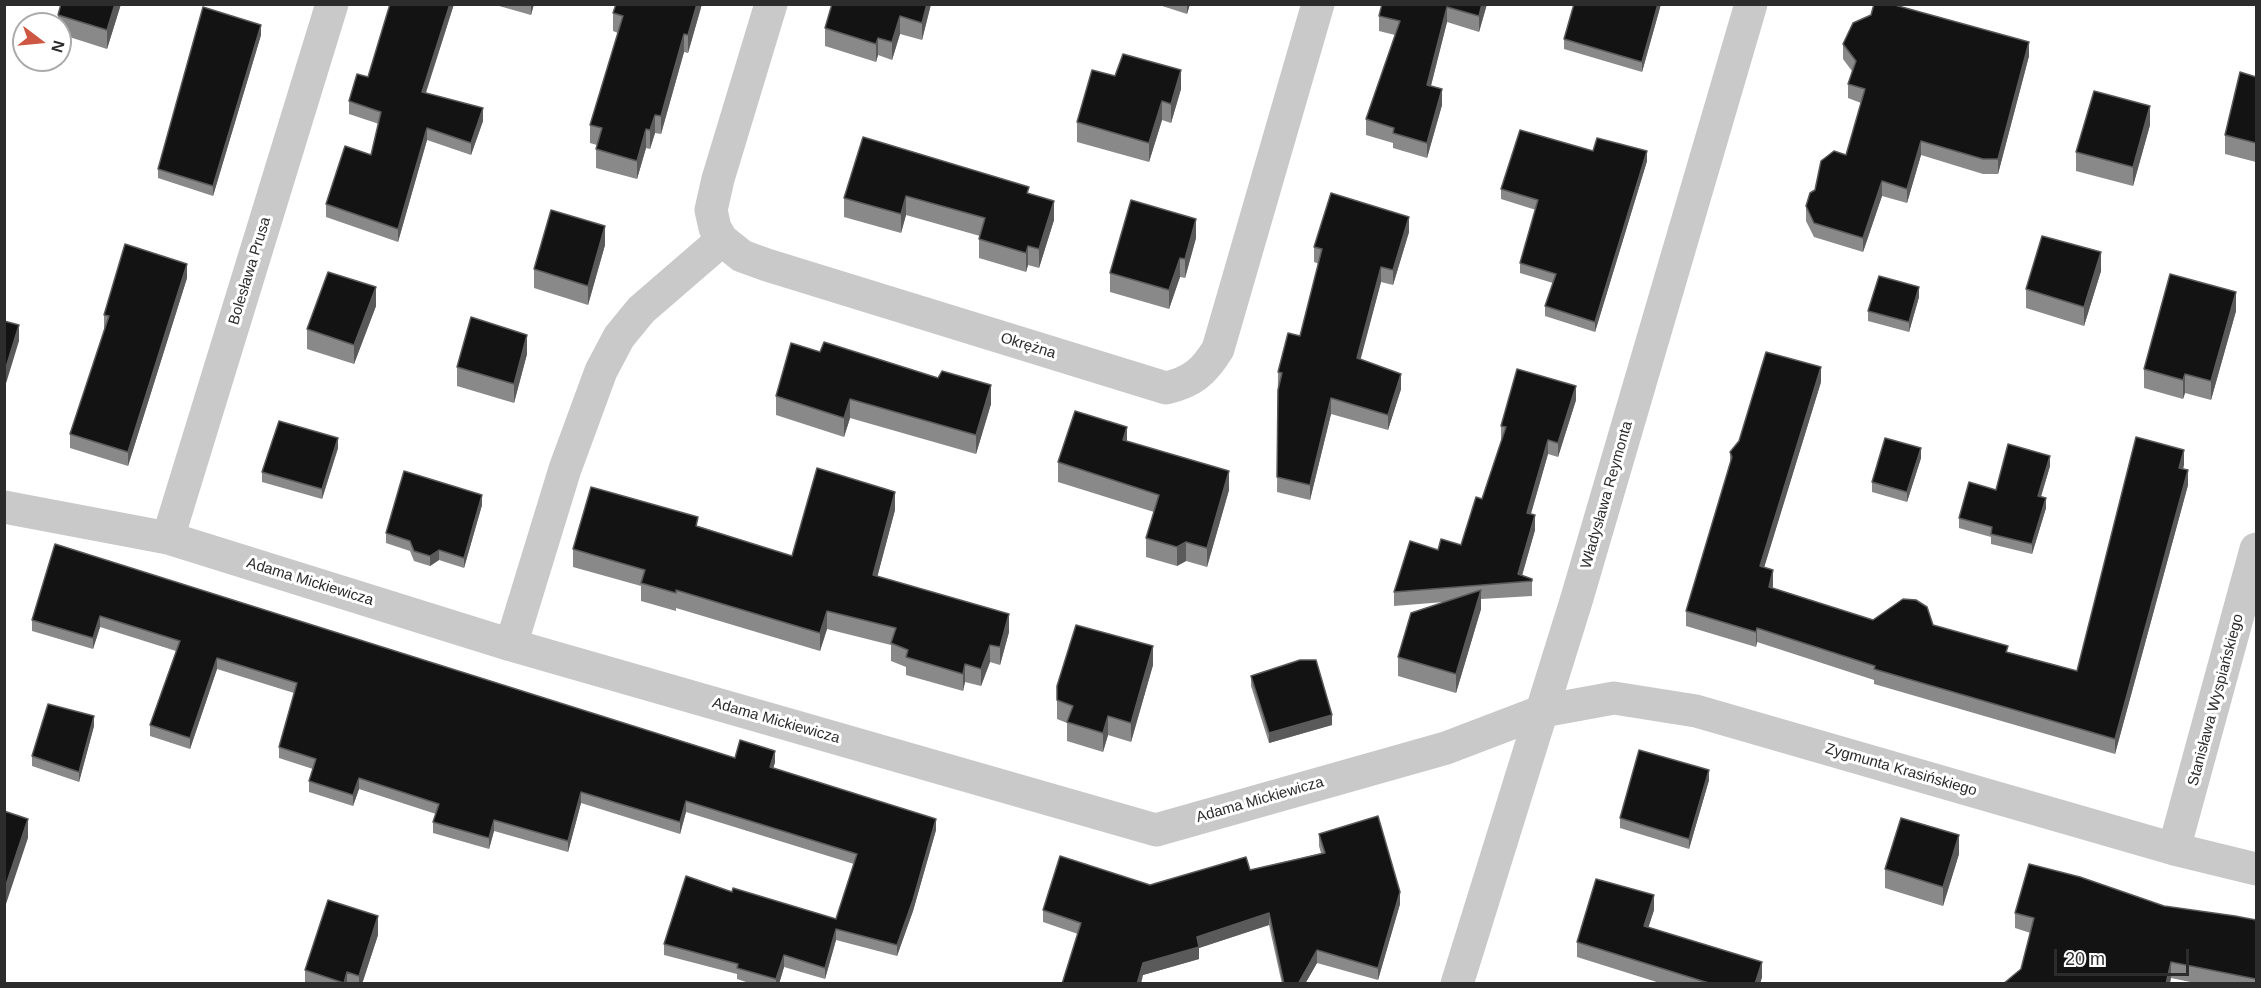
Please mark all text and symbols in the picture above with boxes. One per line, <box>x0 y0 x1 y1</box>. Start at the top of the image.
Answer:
north arrow <box>12 12 72 72</box>
text: N <box>48 39 68 54</box>
street label: Bolesława Prusa <box>225 215 275 327</box>
street label: Okrężna <box>998 329 1058 363</box>
street label: Władysława Reymonta <box>1577 419 1637 571</box>
street label: Adama Mickiewicza <box>244 554 376 610</box>
street label: Stanisława Wyspiańskiego <box>2184 612 2248 788</box>
street label: Adama Mickiewicza <box>710 694 842 748</box>
street label: Zygmunta Krasińskiego <box>1823 740 1979 800</box>
street label: Adama Mickiewicza <box>1194 773 1326 827</box>
scale bar <box>2057 937 2192 975</box>
text: 20 m <box>2065 949 2105 969</box>

